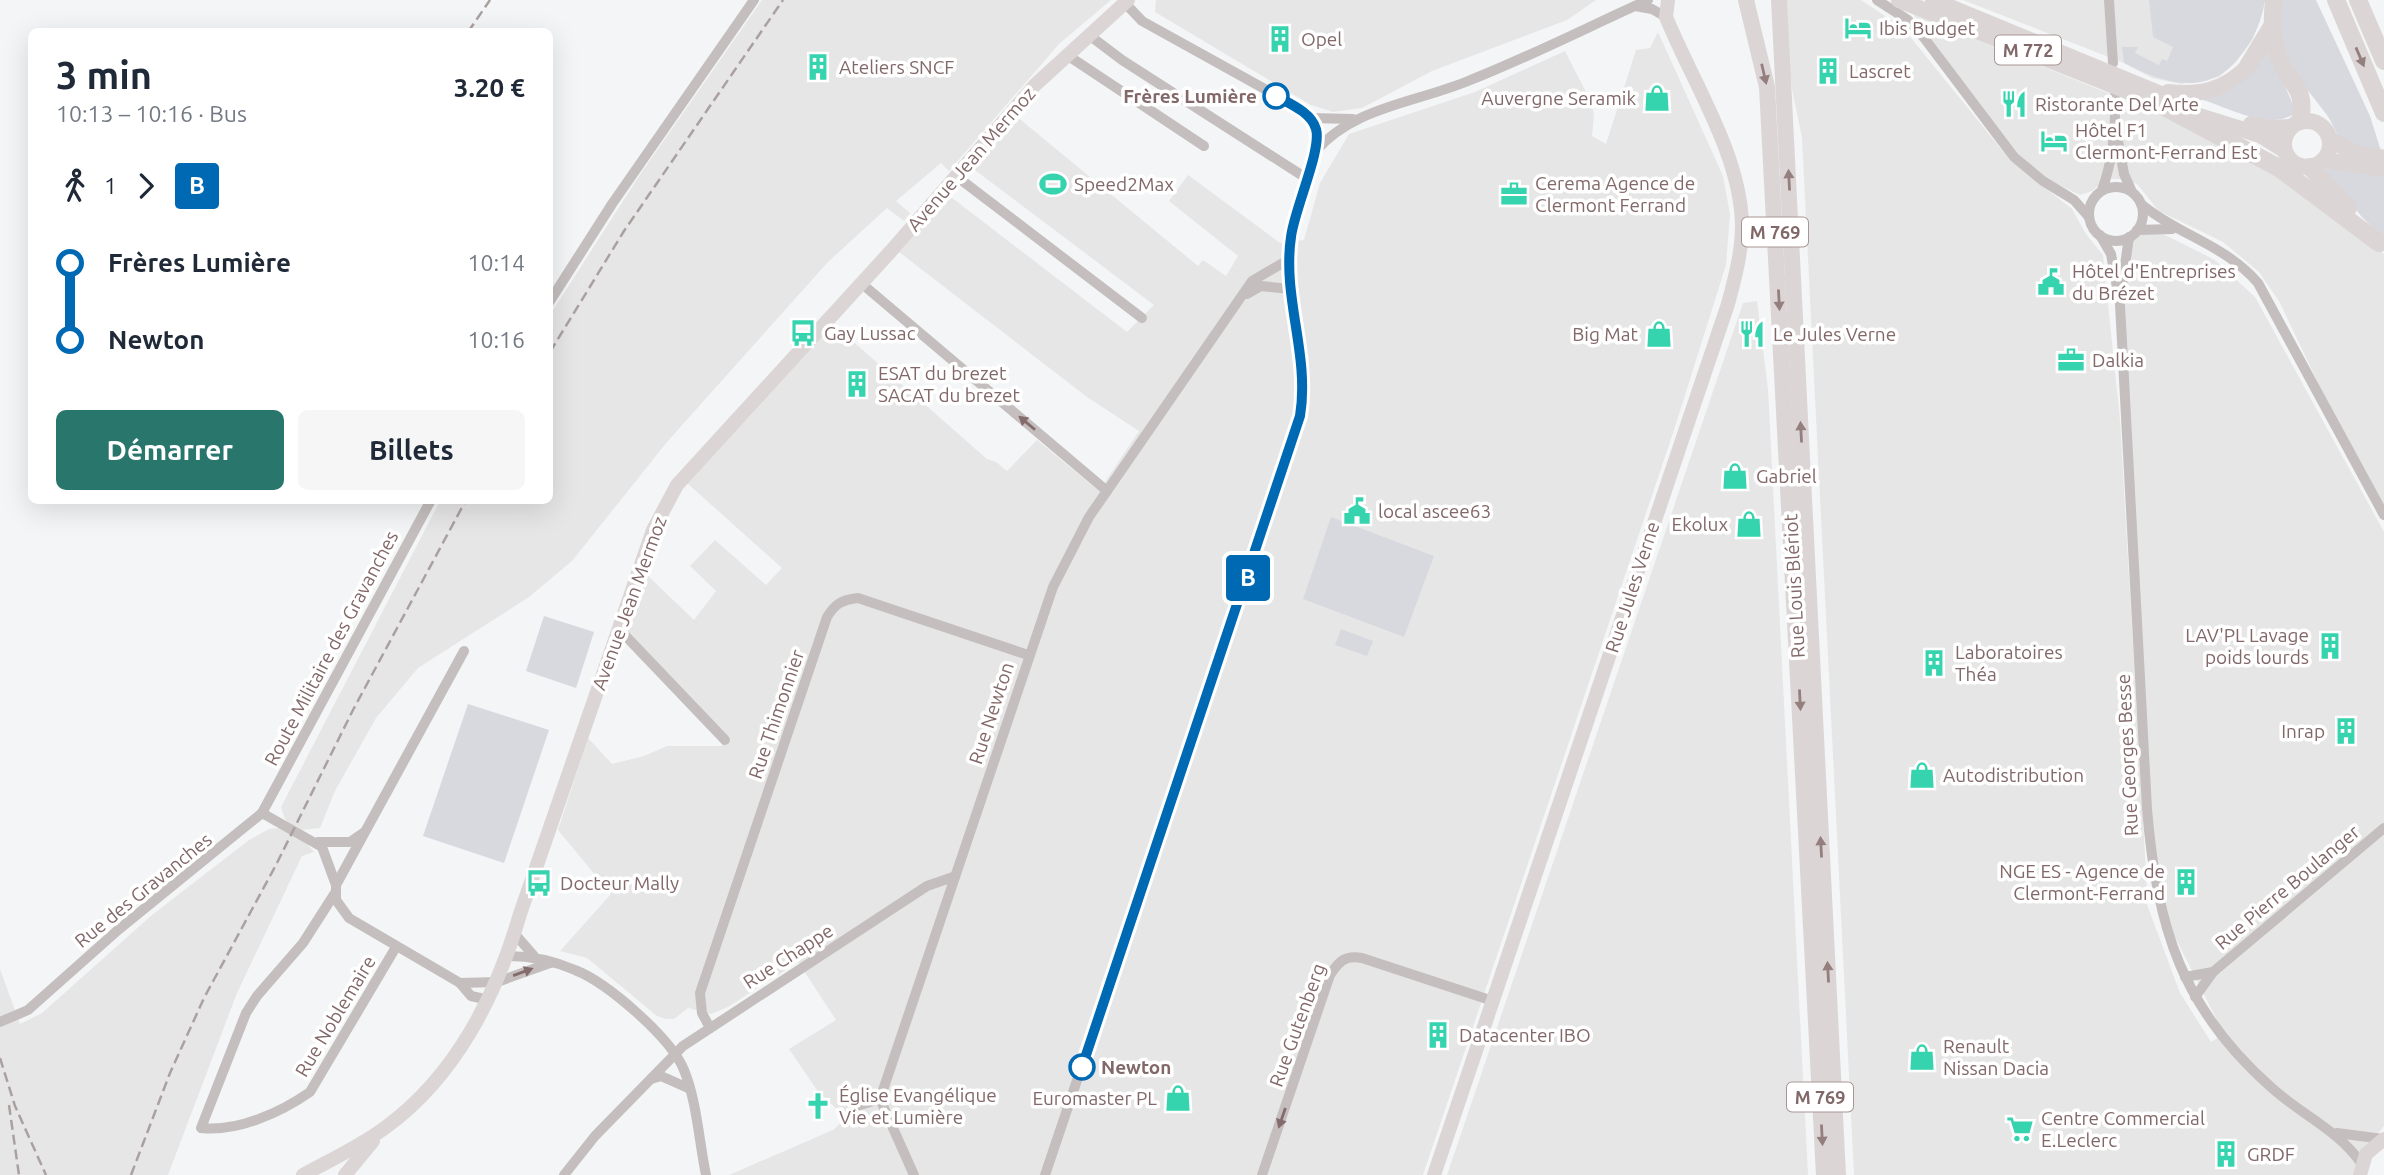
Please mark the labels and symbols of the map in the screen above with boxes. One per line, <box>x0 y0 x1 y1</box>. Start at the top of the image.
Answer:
hotel icon: Ibis Budget <box>1843 13 1873 43</box>
place label: Ibis Budget <box>1879 17 1976 39</box>
building icon: Opel <box>1265 24 1295 54</box>
place label: Opel <box>1301 28 1342 50</box>
road number: M 772 <box>1995 36 2061 64</box>
one-way arrow <box>2355 46 2366 67</box>
building icon: Ateliers SNCF <box>803 52 833 82</box>
place label: Ateliers SNCF <box>839 56 954 78</box>
building icon: Lascret <box>1813 56 1843 86</box>
place label: Lascret <box>1849 60 1911 82</box>
one-way arrow <box>1758 63 1769 85</box>
street label: Avenue Jean Mermoz <box>903 82 1040 235</box>
marker: Frères Lumière <box>1263 83 1289 109</box>
shop icon: Auvergne Seramik <box>1642 83 1672 113</box>
place label: Frères Lumière <box>1123 85 1257 107</box>
place label: Auvergne Seramik <box>1481 87 1636 109</box>
restaurant icon: Ristorante Del Arte <box>1999 89 2029 119</box>
place label: Ristorante Del Arte <box>2035 93 2199 115</box>
place label: Hôtel F1 Clermont-Ferrand Est <box>2075 119 2258 163</box>
hotel icon: Hôtel F1 Clermont-Ferrand Est <box>2039 126 2069 156</box>
sports icon: Speed2Max <box>1038 169 1068 199</box>
one-way arrow <box>1783 169 1794 191</box>
place label: Cerema Agence de Clermont Ferrand <box>1535 172 1695 216</box>
place label: Speed2Max <box>1074 173 1174 195</box>
office icon: Cerema Agence de Clermont Ferrand <box>1499 179 1529 209</box>
road number: M 769 <box>1742 218 1808 246</box>
place label: Hôtel d'Entreprises du Brézet <box>2072 260 2236 304</box>
public building icon: Hôtel d'Entreprises du Brézet <box>2036 267 2066 297</box>
one-way arrow <box>1773 290 1784 312</box>
bus stop icon: Gay Lussac <box>788 318 818 348</box>
shop icon: Big Mat <box>1644 319 1674 349</box>
restaurant icon: Le Jules Verne <box>1737 319 1767 349</box>
place label: Gay Lussac <box>824 322 916 344</box>
place label: Big Mat <box>1572 323 1639 345</box>
place label: Le Jules Verne <box>1773 323 1896 345</box>
office icon: Dalkia <box>2056 345 2086 375</box>
place label: Dalkia <box>2092 349 2144 371</box>
place label: ESAT du brezet SACAT du brezet <box>878 362 1021 406</box>
building icon: ESAT du brezet SACAT du brezet <box>842 369 872 399</box>
one-way arrow <box>1018 415 1036 431</box>
one-way arrow <box>1796 421 1807 443</box>
shop icon: Gabriel <box>1720 461 1750 491</box>
place label: Gabriel <box>1756 465 1817 487</box>
public building icon: local ascee63 <box>1342 496 1372 526</box>
place label: local ascee63 <box>1378 500 1491 522</box>
shop icon: Ekolux <box>1734 509 1764 539</box>
street label: Avenue Jean Mermoz <box>587 513 671 693</box>
place label: Ekolux <box>1672 513 1728 535</box>
street label: Rue Louis Blériot <box>1779 513 1809 659</box>
street label: Rue Jules Verne <box>1600 519 1664 655</box>
street label: Route Militaire des Gravanches <box>260 527 402 769</box>
line badge: B <box>1225 555 1271 601</box>
place label: LAV'PL Lavage poids lourds <box>2185 624 2309 668</box>
building icon: LAV'PL Lavage poids lourds <box>2315 631 2345 661</box>
place label: Laboratoires Théa <box>1955 641 2063 685</box>
street label: Rue Thimonnier <box>744 647 808 781</box>
building icon: Laboratoires Théa <box>1919 648 1949 678</box>
street label: Rue Newton <box>964 659 1018 767</box>
street label: Rue Georges Besse <box>2112 673 2142 837</box>
one-way arrow <box>1795 690 1806 712</box>
building icon: Inrap <box>2331 716 2361 746</box>
place label: Inrap <box>2281 720 2325 742</box>
shop icon: Autodistribution <box>1907 760 1937 790</box>
place label: Autodistribution <box>1943 764 2084 786</box>
street label: Rue Pierre Boulanger <box>2210 820 2364 954</box>
street label: Rue des Gravanches <box>70 828 216 952</box>
one-way arrow <box>1816 836 1827 858</box>
place label: NGE ES - Agence de Clermont-Ferrand <box>1999 860 2165 904</box>
building icon: NGE ES - Agence de Clermont-Ferrand <box>2171 867 2201 897</box>
bus stop icon: Docteur Mally <box>524 868 554 898</box>
place label: Docteur Mally <box>560 872 679 894</box>
street label: Rue Chappe <box>739 919 837 993</box>
street label: Rue Noblemaire <box>290 952 380 1080</box>
street label: Rue Gutenberg <box>1265 960 1329 1090</box>
one-way arrow <box>1822 960 1833 982</box>
one-way arrow <box>513 966 534 977</box>
building icon: Datacenter IBO <box>1423 1020 1453 1050</box>
place label: Datacenter IBO <box>1459 1024 1591 1046</box>
place label: Renault Nissan Dacia <box>1943 1035 2049 1079</box>
shop icon: Renault Nissan Dacia <box>1907 1042 1937 1072</box>
marker: Newton <box>1069 1054 1095 1080</box>
place label: Newton <box>1101 1056 1171 1078</box>
road number: M 769 <box>1787 1082 1853 1112</box>
shop icon: Euromaster PL <box>1163 1083 1193 1113</box>
place label: Église Evangélique Vie et Lumière <box>839 1084 997 1128</box>
place label: Euromaster PL <box>1032 1087 1157 1109</box>
church icon: Église Evangélique Vie et Lumière <box>803 1091 833 1121</box>
one-way arrow <box>1276 1107 1287 1128</box>
place label: Centre Commercial E.Leclerc <box>2041 1107 2205 1151</box>
supermarket icon: Centre Commercial E.Leclerc <box>2005 1114 2035 1144</box>
one-way arrow <box>1817 1125 1828 1147</box>
building icon: GRDF <box>2211 1139 2241 1169</box>
place label: GRDF <box>2247 1143 2295 1165</box>

